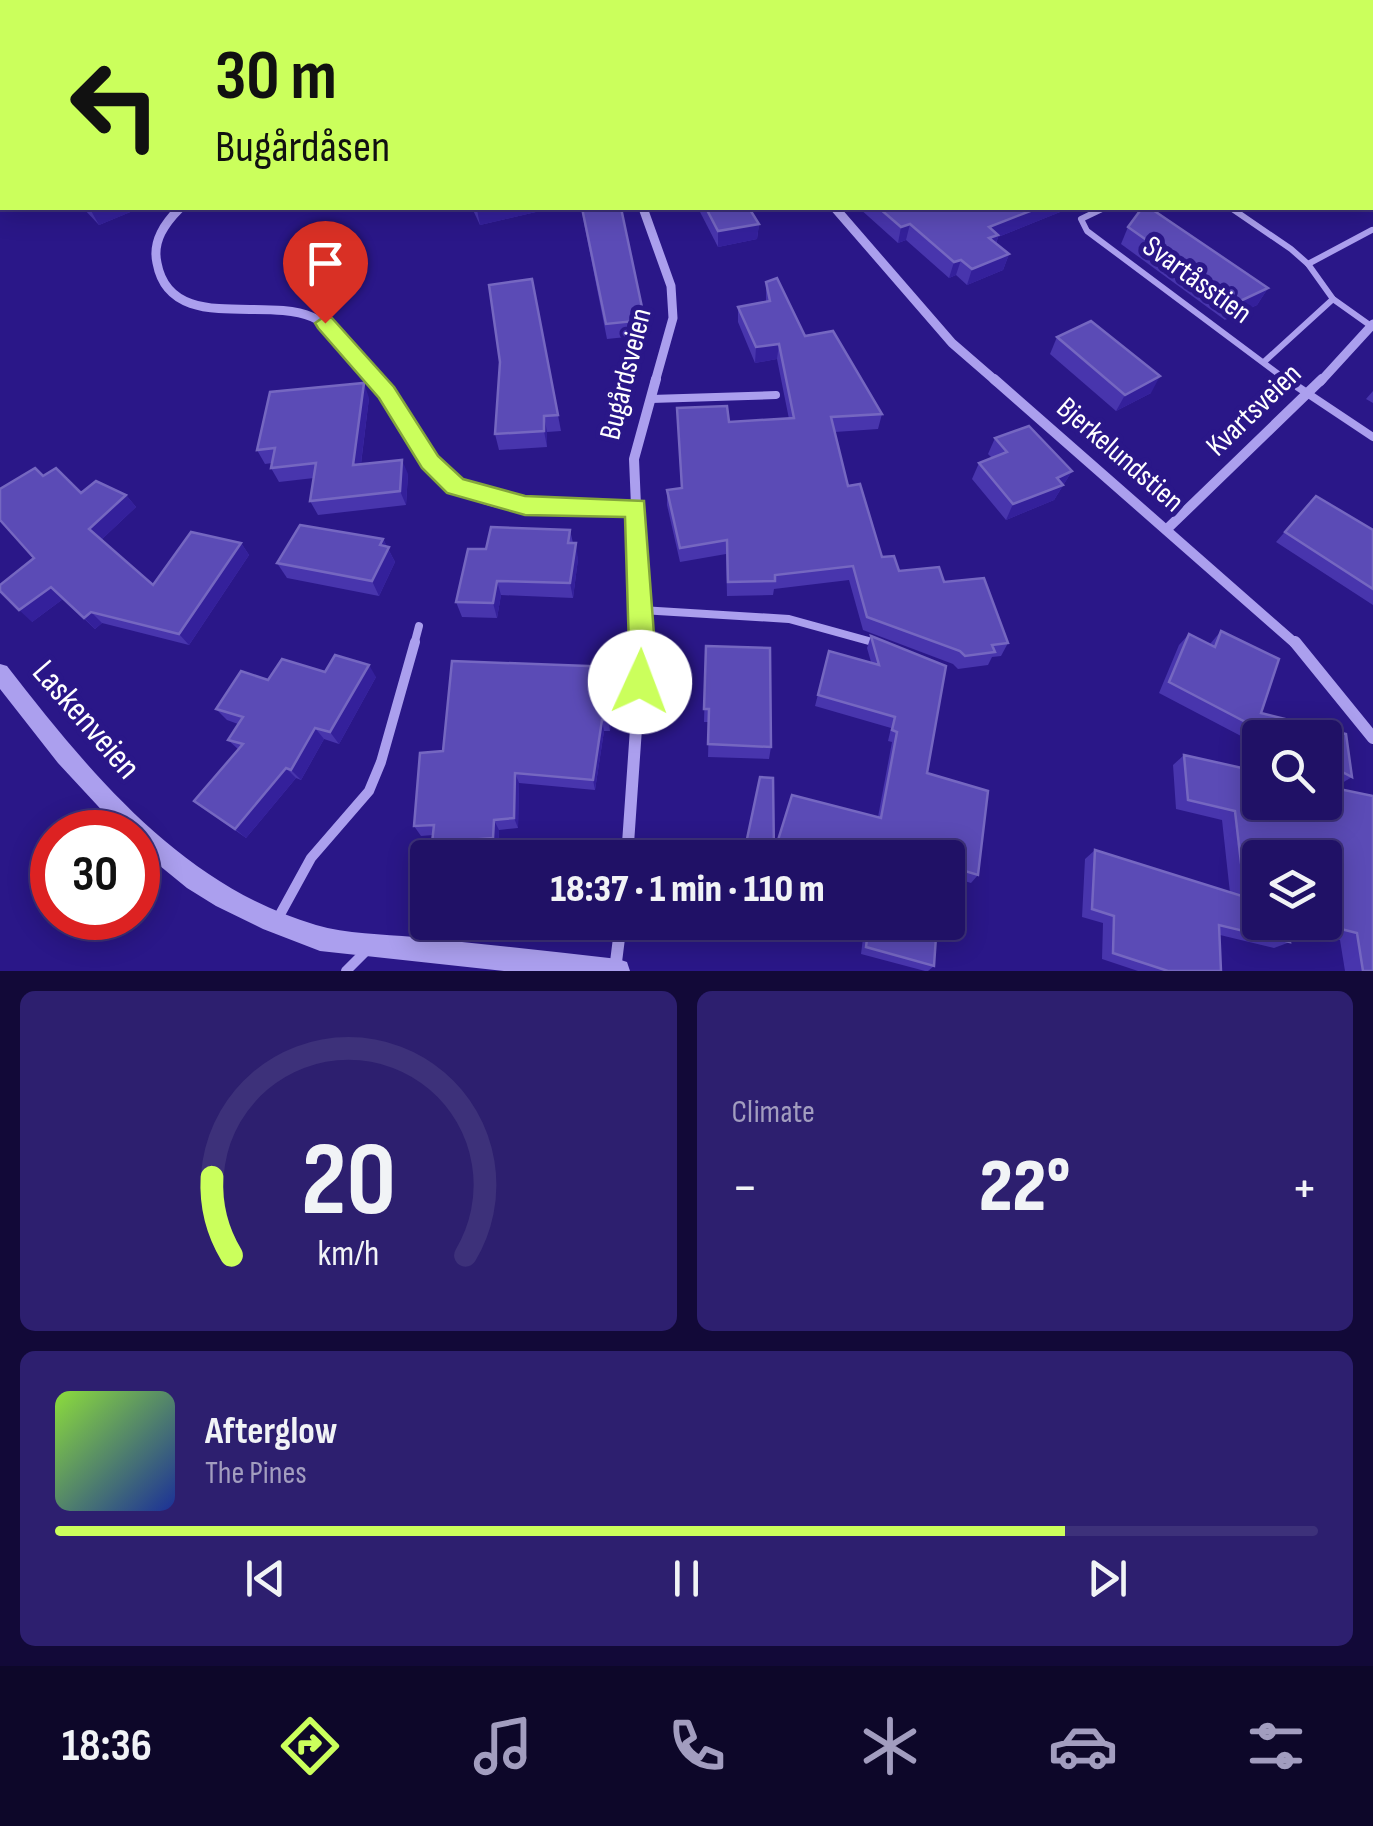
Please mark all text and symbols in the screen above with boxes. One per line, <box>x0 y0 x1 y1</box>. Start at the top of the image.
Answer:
text: 30 m <box>215 35 337 119</box>
icon: left <box>50 40 180 170</box>
text: Bugårdåsen <box>215 120 390 175</box>
pin <box>283 221 368 324</box>
street label: Svartåsstien <box>1136 228 1258 332</box>
icon: arrive <box>298 236 353 291</box>
street label: Bugårdsveien <box>592 305 660 443</box>
street label: Kvartsveien <box>1199 356 1309 464</box>
street label: Bjerkelundstien <box>1049 390 1191 520</box>
position arrow <box>588 630 692 734</box>
street label: Laskenveien <box>23 652 149 788</box>
map controls <box>1242 720 1342 940</box>
button: search <box>1242 720 1342 820</box>
speed limit sign: 30 <box>30 810 160 940</box>
button: layers <box>1242 840 1342 940</box>
text: 18:37 · 1 min · 110 m <box>550 867 825 912</box>
text: Climate <box>732 1093 815 1132</box>
text: 20 <box>301 1119 396 1244</box>
text: 22° <box>979 1142 1071 1233</box>
text: − <box>732 1155 758 1222</box>
text: + <box>1291 1155 1318 1222</box>
text: km/h <box>317 1233 379 1276</box>
text: Afterglow <box>205 1409 338 1454</box>
text: The Pines <box>205 1454 307 1493</box>
icon: previous <box>238 1551 293 1606</box>
icon: pause <box>659 1551 714 1606</box>
icon: next <box>1080 1551 1135 1606</box>
icon: directions <box>275 1711 345 1781</box>
icon: music <box>468 1711 538 1781</box>
icon: phone <box>662 1711 732 1781</box>
icon: climate <box>855 1711 925 1781</box>
icon: car <box>1048 1711 1118 1781</box>
icon: filters <box>1241 1711 1311 1781</box>
text: 18:36 <box>62 1719 152 1774</box>

